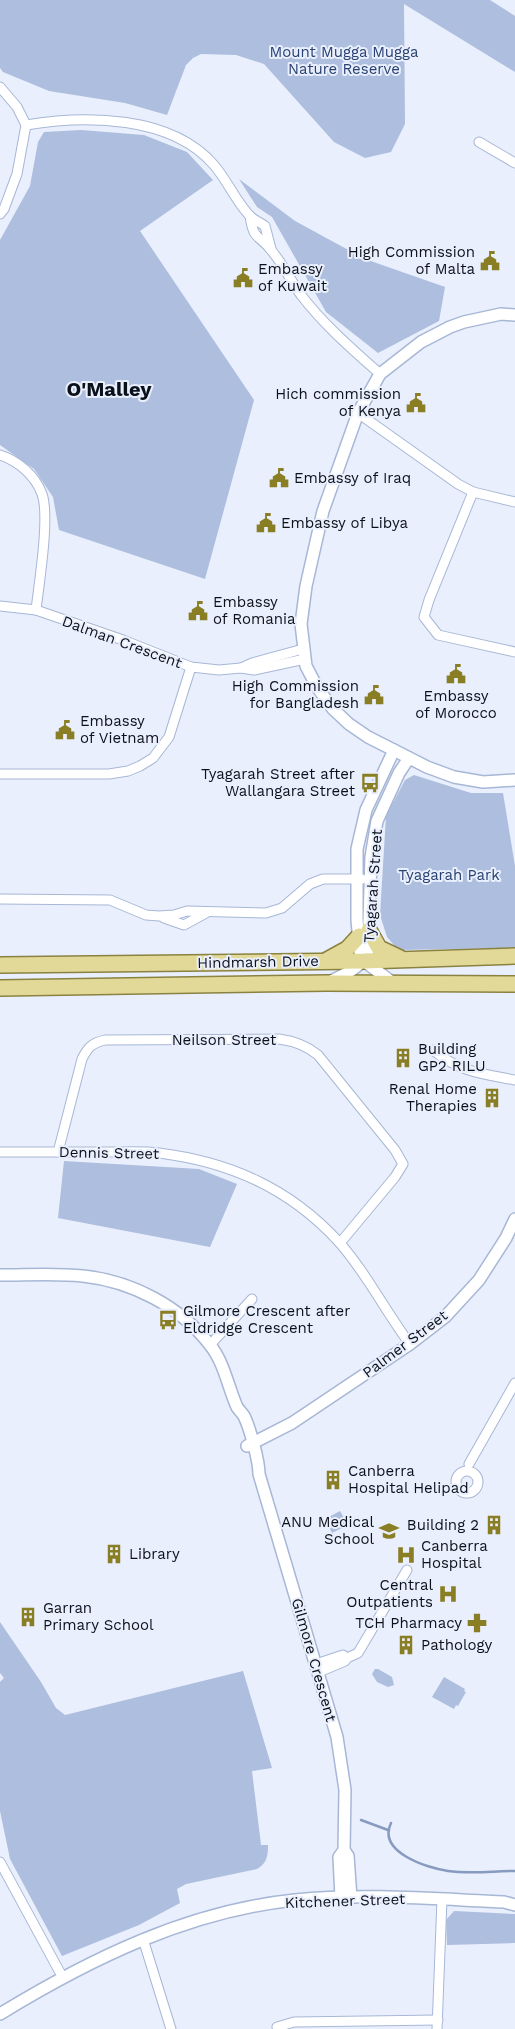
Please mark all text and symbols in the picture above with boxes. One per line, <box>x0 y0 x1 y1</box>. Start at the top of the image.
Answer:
park label: Mount Mugga Mugga Nature Reserve <box>269 43 419 78</box>
place label: High Commission of Malta <box>348 243 475 278</box>
public building icon: High Commission of Malta <box>479 250 501 272</box>
place label: Embassy of Kuwait <box>258 260 328 295</box>
public building icon: Embassy of Kuwait <box>232 267 254 289</box>
district label: O'Malley <box>66 377 152 401</box>
place label: Hich commission of Kenya <box>275 385 401 420</box>
public building icon: Hich commission of Kenya <box>405 392 427 414</box>
public building icon: Embassy of Iraq <box>268 467 290 489</box>
place label: Embassy of Iraq <box>294 469 411 487</box>
public building icon: Embassy of Libya <box>255 512 277 534</box>
place label: Embassy of Libya <box>281 514 409 532</box>
place label: Embassy of Romania <box>213 593 296 628</box>
public building icon: Embassy of Romania <box>187 600 209 622</box>
street label: Dalman Crescent <box>60 612 185 672</box>
public building icon: Embassy of Morocco <box>445 663 467 685</box>
place label: High Commission for Bangladesh <box>232 677 359 712</box>
public building icon: High Commission for Bangladesh <box>363 684 385 706</box>
place label: Embassy of Morocco <box>415 687 497 722</box>
place label: Embassy of Vietnam <box>80 712 159 747</box>
public building icon: Embassy of Vietnam <box>54 719 76 741</box>
place label: Tyagarah Street after Wallangara Street <box>201 765 356 800</box>
bus stop icon: Tyagarah Street after Wallangara Street <box>359 772 381 794</box>
street label: Tyagarah Street <box>360 828 386 944</box>
park label: Tyagarah Park <box>398 866 500 884</box>
street label: Hindmarsh Drive <box>197 952 319 972</box>
street label: Neilson Street <box>172 1031 277 1049</box>
place label: Building GP2 RILU <box>418 1040 486 1075</box>
building icon: Building GP2 RILU <box>392 1047 414 1069</box>
place label: Renal Home Therapies <box>389 1080 477 1115</box>
building icon: Renal Home Therapies <box>481 1087 503 1109</box>
street label: Dennis Street <box>59 1143 160 1163</box>
place label: Gilmore Crescent after Eldridge Crescent <box>183 1302 350 1337</box>
street label: Palmer Street <box>359 1306 451 1382</box>
bus stop icon: Gilmore Crescent after Eldridge Crescent <box>157 1309 179 1331</box>
place label: Canberra Hospital Helipad <box>348 1462 469 1497</box>
building icon: Canberra Hospital Helipad <box>322 1469 344 1491</box>
place label: ANU Medical School <box>281 1513 374 1548</box>
building icon: Building 2 <box>483 1514 505 1536</box>
place label: Building 2 <box>407 1516 479 1534</box>
school or university icon: ANU Medical School <box>378 1520 400 1542</box>
place label: Canberra Hospital <box>421 1537 488 1572</box>
building icon: Library <box>103 1543 125 1565</box>
hospital icon: Canberra Hospital <box>395 1544 417 1566</box>
place label: Library <box>129 1545 180 1563</box>
place label: Central Outpatients <box>346 1576 433 1611</box>
hospital icon: Central Outpatients <box>437 1583 459 1605</box>
street label: Gilmore Crescent <box>288 1596 340 1725</box>
place label: Garran Primary School <box>43 1599 154 1634</box>
building icon: Garran Primary School <box>17 1606 39 1628</box>
pharmacy icon: TCH Pharmacy <box>466 1612 488 1634</box>
place label: TCH Pharmacy <box>355 1614 462 1632</box>
building icon: Pathology <box>395 1634 417 1656</box>
place label: Pathology <box>421 1636 492 1654</box>
street label: Kitchener Street <box>285 1890 406 1912</box>

